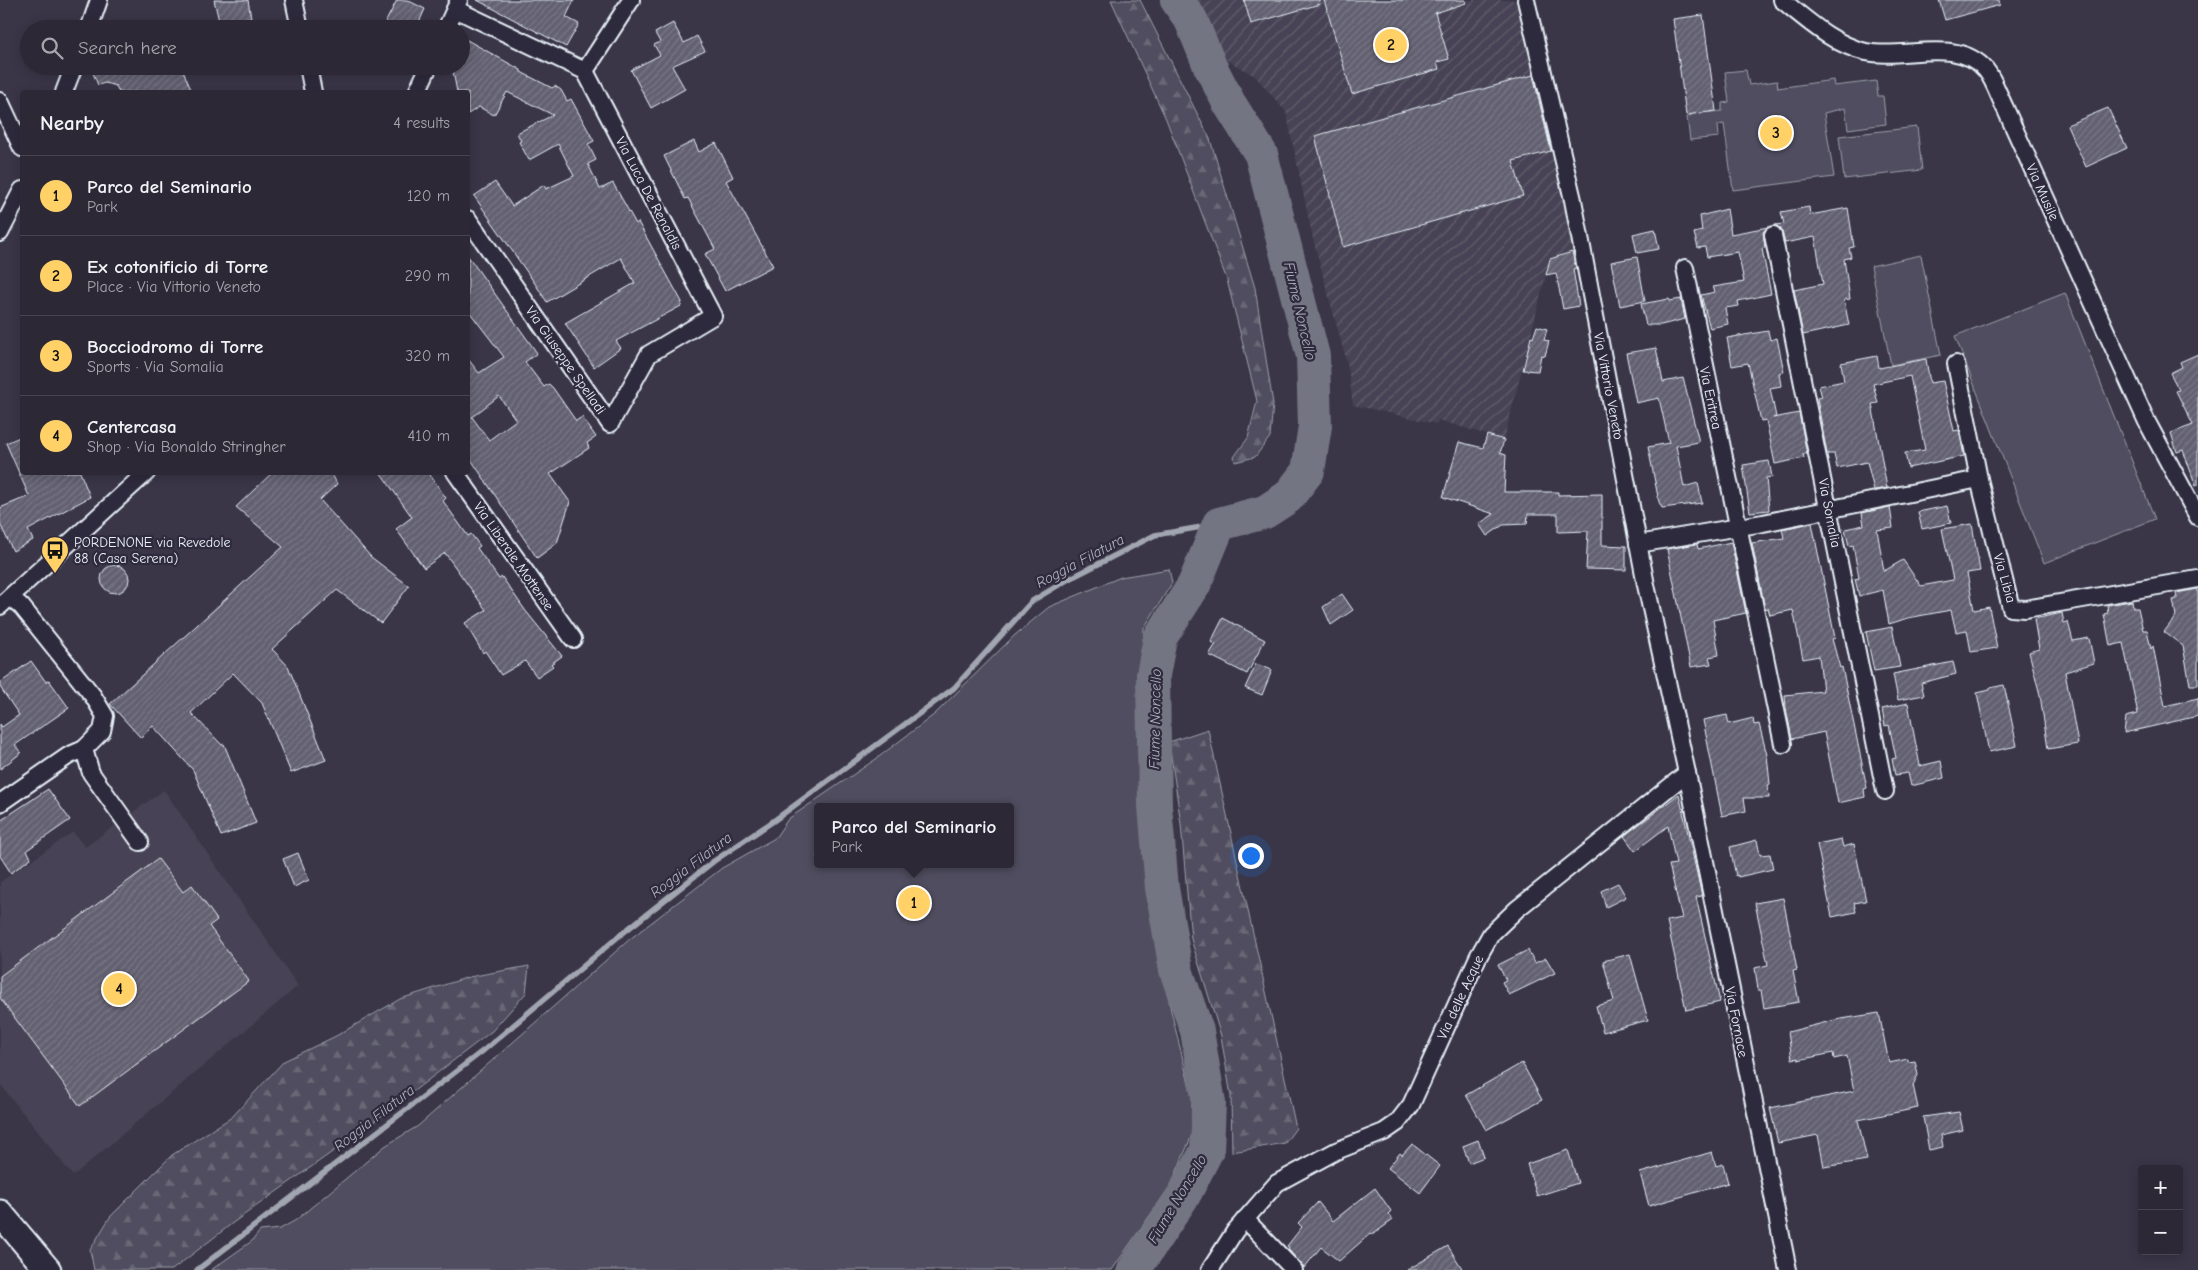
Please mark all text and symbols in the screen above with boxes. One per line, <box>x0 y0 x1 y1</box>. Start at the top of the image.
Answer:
search box <box>20 20 470 75</box>
pin: 2 <box>1375 26 1407 64</box>
icon: search <box>38 34 66 62</box>
text: Search here <box>78 37 177 59</box>
text: Nearby <box>40 111 104 135</box>
text: 4 results <box>393 114 450 132</box>
pin: 3 <box>1760 114 1792 152</box>
street label: Via Luca De Renaldis <box>612 134 686 253</box>
street label: Via Musile <box>2022 161 2063 223</box>
text: Parco del Seminario <box>87 176 252 198</box>
text: 1 <box>53 187 59 205</box>
text: 120 m <box>407 187 450 205</box>
text: Park <box>87 198 118 216</box>
text: Ex cotonificio di Torre <box>87 256 268 278</box>
water label: Fiume Noncello <box>1280 260 1320 362</box>
text: 2 <box>52 267 60 285</box>
text: 290 m <box>405 267 450 285</box>
text: Place · Via Vittorio Veneto <box>87 278 261 296</box>
street label: Via Giuseppe Spelladi <box>522 303 609 418</box>
street label: Via Vittorio Veneto <box>1590 331 1627 441</box>
text: Bocciodromo di Torre <box>87 336 263 358</box>
text: 3 <box>52 347 60 365</box>
text: 320 m <box>405 347 450 365</box>
text: Sports · Via Somalia <box>87 358 224 376</box>
street label: Via Eritrea <box>1696 365 1725 431</box>
text: Centercasa <box>87 416 177 438</box>
text: 4 <box>52 427 60 445</box>
text: 410 m <box>408 427 450 445</box>
text: Shop · Via Bonaldo Stringher <box>87 438 286 456</box>
street label: Via Somalia <box>1814 477 1845 549</box>
street label: Via Liberale Mottense <box>470 499 557 614</box>
water label: Roggia Filatura <box>1033 530 1128 592</box>
place label: PORDENONE via Revedole 88 (Casa Serena) <box>74 534 231 567</box>
bus stop icon: PORDENONE via Revedole 88 (Casa Serena) <box>40 535 70 574</box>
street label: Via Libia <box>1989 551 2020 605</box>
water label: Fiume Noncello <box>1145 669 1165 769</box>
popup <box>814 803 1014 868</box>
text: Parco del Seminario <box>832 816 996 838</box>
water label: Roggia Filatura <box>647 828 736 902</box>
text: Park <box>832 838 862 856</box>
your location <box>1238 843 1264 869</box>
pin: 1 <box>898 884 930 922</box>
street label: Via delle Acque <box>1433 952 1487 1042</box>
pin: 4 <box>103 970 135 1008</box>
street label: Via Fornace <box>1721 985 1752 1059</box>
water label: Roggia Filatura <box>330 1081 418 1155</box>
water label: Fiume Noncello <box>1143 1151 1211 1247</box>
map controls <box>2138 1165 2183 1255</box>
button: + <box>2138 1165 2183 1210</box>
button: − <box>2138 1210 2183 1255</box>

